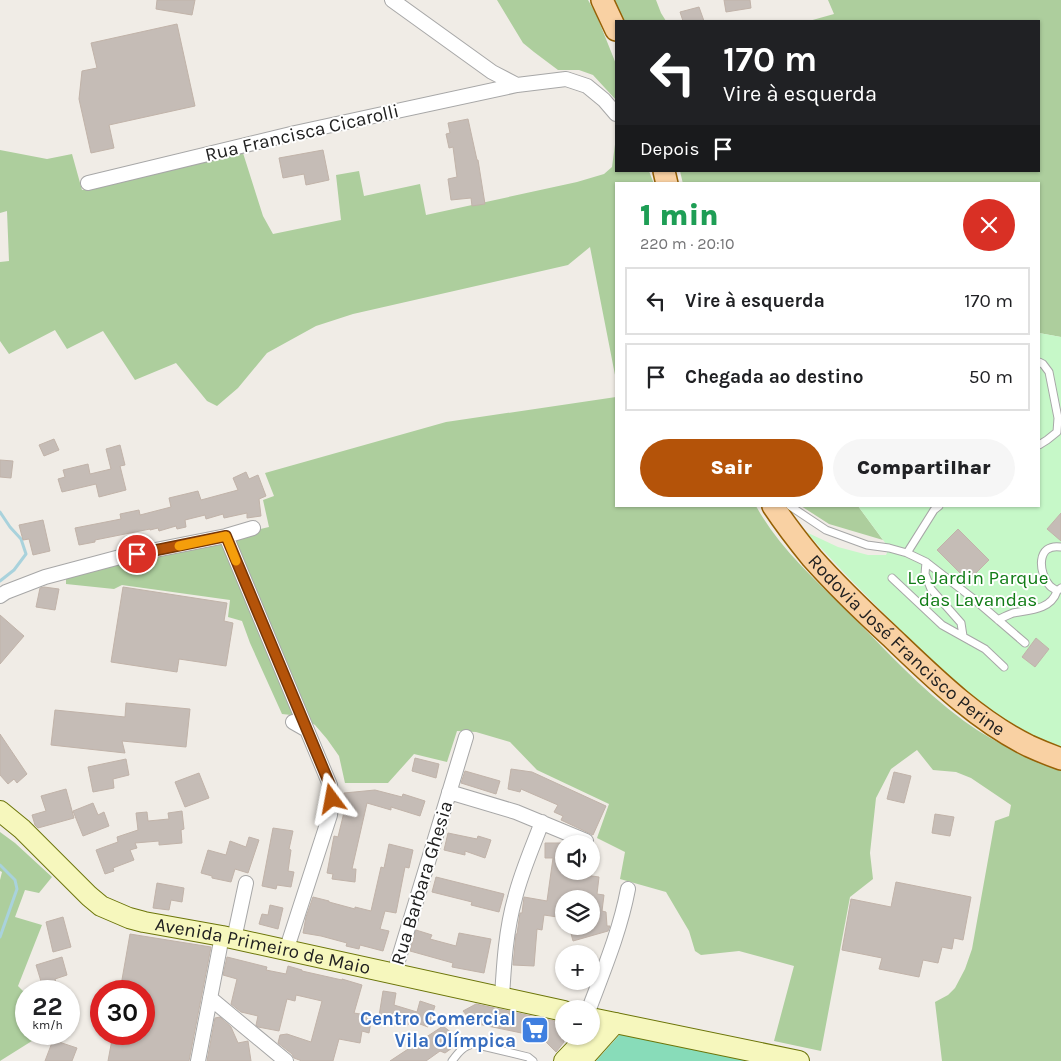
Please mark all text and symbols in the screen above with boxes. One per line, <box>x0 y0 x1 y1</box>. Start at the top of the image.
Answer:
text: 170 m <box>723 39 817 80</box>
icon: left <box>640 40 705 105</box>
text: Vire à esquerda <box>723 81 877 107</box>
street label: Rua Francisca Cicarolli <box>203 100 401 166</box>
icon: arrive <box>709 135 737 163</box>
text: Depois <box>640 138 699 160</box>
text: 1 min <box>640 197 719 233</box>
button: close <box>963 199 1015 251</box>
text: 220 m · 20:10 <box>640 234 735 253</box>
icon: left <box>642 287 670 315</box>
text: Vire à esquerda <box>685 290 825 312</box>
text: 170 m <box>964 290 1013 312</box>
icon: arrive <box>642 363 670 391</box>
text: Chegada ao destino <box>685 366 863 388</box>
text: 50 m <box>969 366 1013 388</box>
button: Sair <box>640 439 823 497</box>
button: Compartilhar <box>833 439 1015 497</box>
pin <box>116 533 158 575</box>
icon: arrive <box>123 540 151 568</box>
street label: Rodovia José Francisco Perine <box>803 550 1009 741</box>
park label: Le Jardin Parque das Lavandas <box>907 567 1049 611</box>
position arrow <box>305 772 357 824</box>
street label: Rua Barbara Ghesia <box>387 798 457 968</box>
map controls <box>555 835 600 1045</box>
button: sound <box>555 835 600 880</box>
button: layers <box>555 890 600 935</box>
street label: Avenida Primeiro de Maio <box>153 913 373 979</box>
button: + <box>555 945 600 990</box>
speed limit sign: 30 <box>90 980 155 1045</box>
text: 22 <box>32 992 63 1021</box>
button: − <box>555 1000 600 1045</box>
place label: Centro Comercial Vila Olímpica <box>360 1008 516 1052</box>
supermarket icon: Centro Comercial Vila Olímpica <box>520 1015 550 1045</box>
text: km/h <box>32 1018 63 1032</box>

